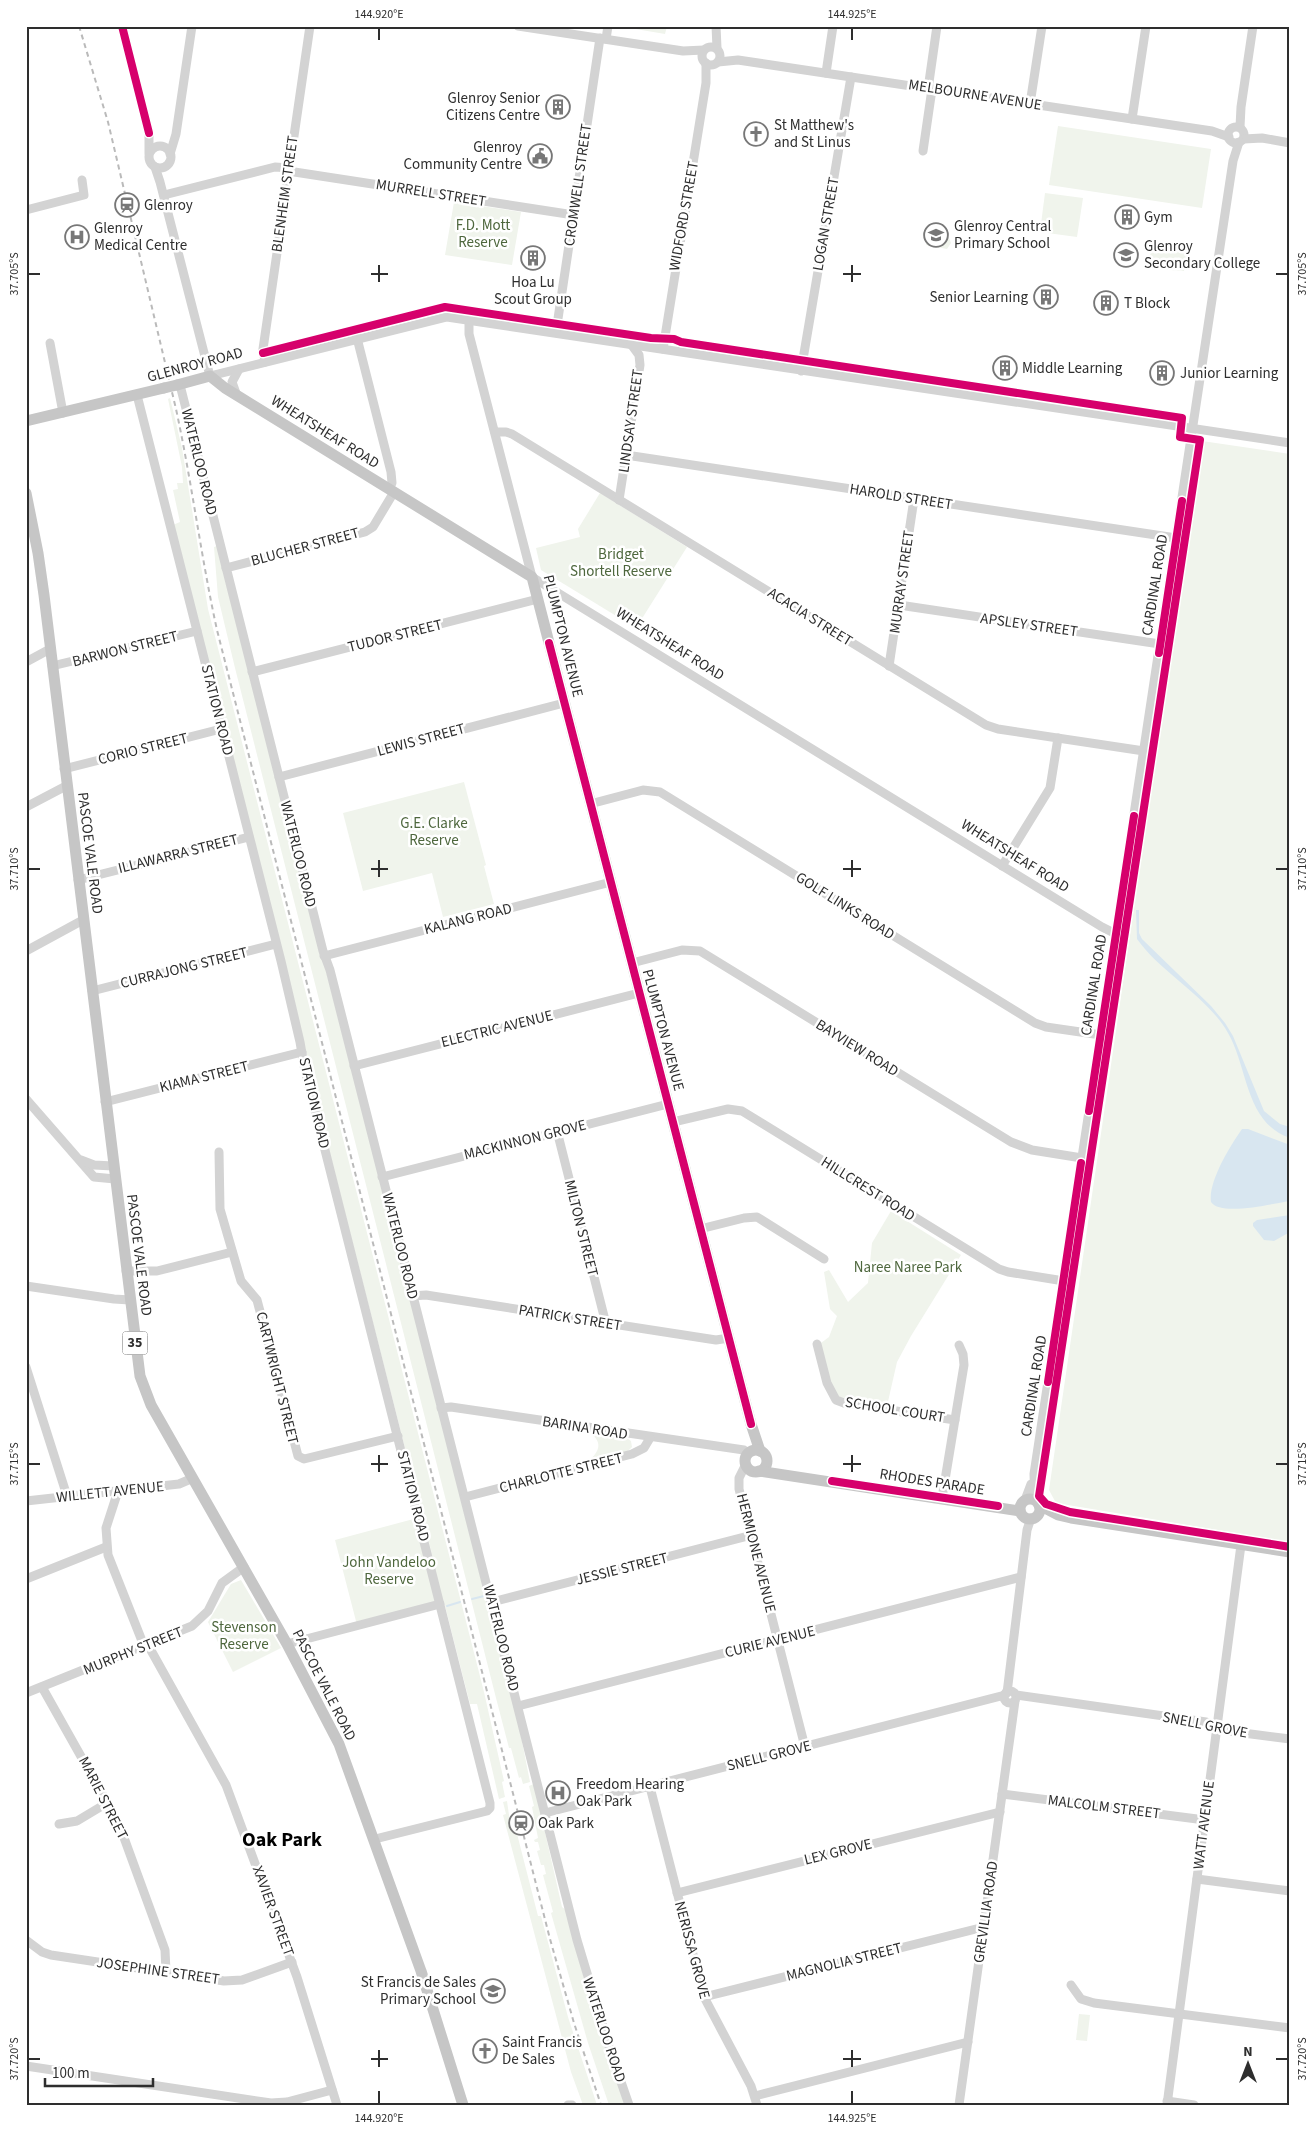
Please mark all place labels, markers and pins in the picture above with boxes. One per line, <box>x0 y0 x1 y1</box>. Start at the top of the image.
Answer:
place label: Glenroy Senior Citizens Centre <box>446 88 541 126</box>
building icon: Glenroy Senior Citizens Centre <box>545 94 571 120</box>
place label: St Matthew's and St Linus <box>774 115 854 153</box>
church icon: St Matthew's and St Linus <box>743 121 769 147</box>
place label: Glenroy Community Centre <box>404 137 522 175</box>
public building icon: Glenroy Community Centre <box>527 143 553 169</box>
station icon: Glenroy <box>114 192 140 218</box>
place label: Glenroy <box>144 195 193 216</box>
building icon: Gym <box>1114 204 1140 230</box>
place label: Gym <box>1144 207 1173 228</box>
place label: Glenroy Central Primary School <box>954 216 1052 254</box>
place label: Glenroy Medical Centre <box>94 218 187 256</box>
school or university icon: Glenroy Central Primary School <box>923 222 949 248</box>
hospital icon: Glenroy Medical Centre <box>64 224 90 250</box>
place label: Glenroy Secondary College <box>1144 236 1260 274</box>
school or university icon: Glenroy Secondary College <box>1113 242 1139 268</box>
building icon: Hoa Lu Scout Group <box>520 245 546 271</box>
place label: Hoa Lu Scout Group <box>494 272 572 310</box>
building icon: Senior Learning <box>1033 284 1059 310</box>
place label: Senior Learning <box>930 287 1028 308</box>
building icon: T Block <box>1093 290 1119 316</box>
place label: T Block <box>1124 293 1171 314</box>
building icon: Middle Learning <box>992 355 1018 381</box>
place label: Middle Learning <box>1022 358 1123 379</box>
building icon: Junior Learning <box>1149 360 1175 386</box>
place label: Junior Learning <box>1180 363 1279 384</box>
place label: Freedom Hearing Oak Park <box>576 1774 685 1812</box>
hospital icon: Freedom Hearing Oak Park <box>545 1780 571 1806</box>
station icon: Oak Park <box>508 1810 534 1836</box>
place label: Oak Park <box>538 1813 595 1834</box>
place label: St Francis de Sales Primary School <box>361 1972 476 2010</box>
school or university icon: St Francis de Sales Primary School <box>480 1978 506 2004</box>
place label: Saint Francis De Sales <box>502 2032 582 2070</box>
church icon: Saint Francis De Sales <box>472 2038 498 2064</box>

